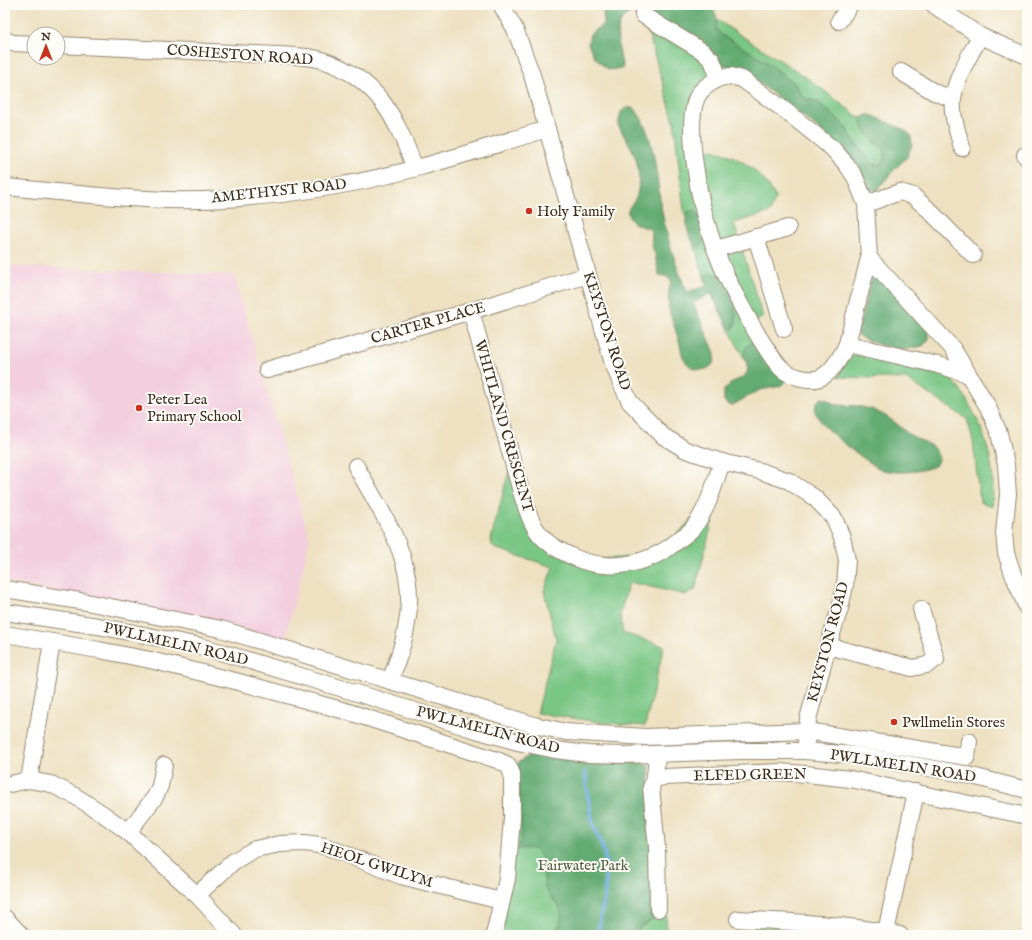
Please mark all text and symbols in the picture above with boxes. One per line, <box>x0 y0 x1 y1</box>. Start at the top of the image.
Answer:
north arrow <box>26 26 66 66</box>
text: N <box>40 30 51 44</box>
street label: COSHESTON ROAD <box>166 40 314 70</box>
street label: AMETHYST ROAD <box>209 174 348 208</box>
place label: Holy Family <box>537 202 616 221</box>
marker: Holy Family <box>524 206 534 216</box>
street label: KEYSTON ROAD <box>579 269 635 393</box>
street label: CARTER PLACE <box>369 298 487 348</box>
street label: WHITLAND CRESCENT <box>470 337 538 515</box>
place label: Peter Lea Primary School <box>147 390 243 426</box>
marker: Peter Lea Primary School <box>134 403 144 413</box>
street label: KEYSTON ROAD <box>803 580 853 704</box>
street label: PWLLMELIN ROAD <box>102 618 250 670</box>
street label: PWLLMELIN ROAD <box>414 702 562 758</box>
place label: Pwllmelin Stores <box>902 713 1005 732</box>
marker: Pwllmelin Stores <box>889 717 899 727</box>
street label: PWLLMELIN ROAD <box>829 745 977 787</box>
street label: ELFED GREEN <box>693 765 807 785</box>
street label: HEOL GWILYM <box>319 838 435 892</box>
park label: Fairwater Park <box>538 856 629 875</box>

